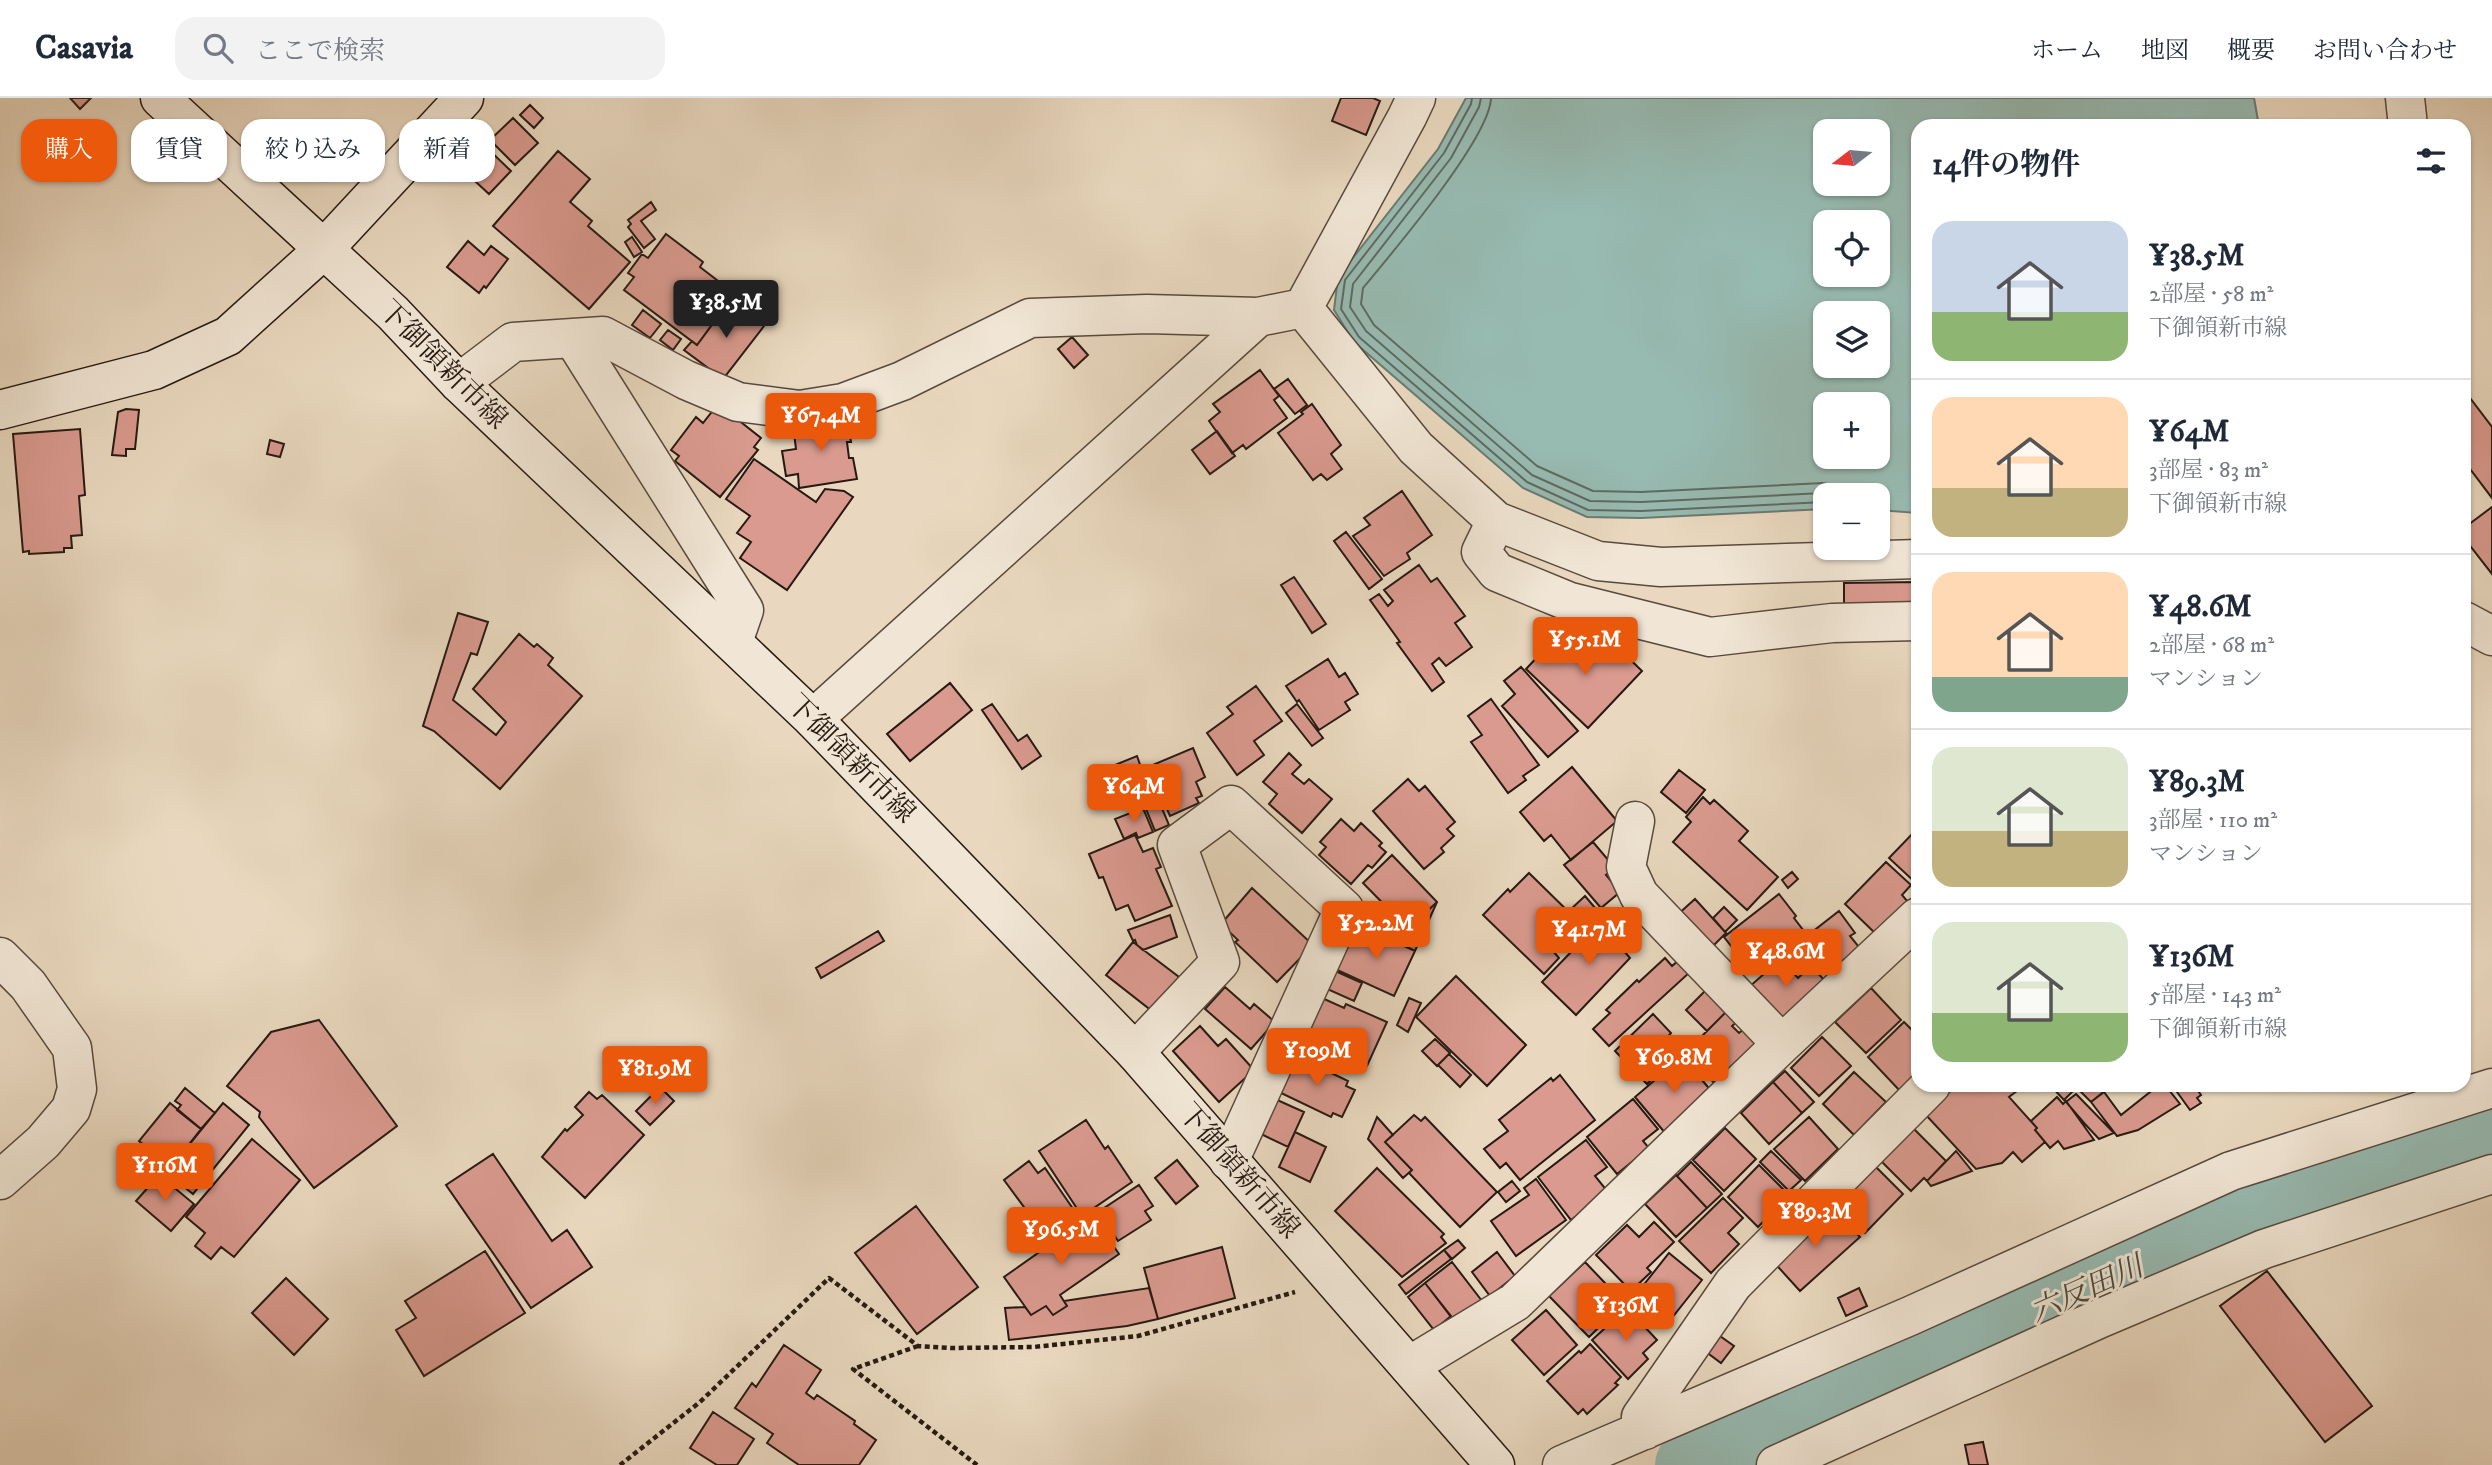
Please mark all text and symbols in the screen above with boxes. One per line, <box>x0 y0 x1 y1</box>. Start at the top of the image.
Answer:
search box <box>175 17 665 80</box>
text: Casavia <box>35 28 133 69</box>
icon: search <box>199 29 237 67</box>
text: ここで検索 <box>255 35 385 68</box>
text: ホーム <box>2031 36 2103 66</box>
text: 地図 <box>2141 36 2189 66</box>
text: 概要 <box>2227 36 2275 66</box>
text: お問い合わせ <box>2313 36 2457 66</box>
chip: 購入 <box>21 119 117 182</box>
chip: 賃貸 <box>131 119 227 182</box>
chip: 絞り込み <box>241 119 385 182</box>
chip: 新着 <box>399 119 495 182</box>
north arrow <box>1813 119 1890 196</box>
map controls <box>1813 119 1890 560</box>
icon: filters <box>2412 142 2450 180</box>
text: 14件の物件 <box>1932 147 2080 184</box>
button: locate <box>1813 210 1890 287</box>
text: ¥38.5M <box>2149 238 2244 275</box>
icon: home <box>1988 249 2072 333</box>
pin: ¥38.5M <box>669 280 783 340</box>
text: 2部屋 · 58 m² <box>2149 280 2274 309</box>
text: ¥38.5M <box>689 288 763 317</box>
street label: 下御領新市線 <box>371 293 515 437</box>
button: layers <box>1813 301 1890 378</box>
text: 下御領新市線 <box>2149 314 2287 343</box>
button: + <box>1813 392 1890 469</box>
pin: ¥67.4M <box>764 394 878 453</box>
text: ¥67.4M <box>781 401 861 430</box>
text: ¥64M <box>2149 414 2229 451</box>
icon: home <box>1988 425 2072 509</box>
text: 3部屋 · 83 m² <box>2149 456 2268 485</box>
button: − <box>1813 483 1890 560</box>
text: 下御領新市線 <box>2149 490 2287 519</box>
text: ¥48.6M <box>2149 589 2252 626</box>
icon: home <box>1988 600 2072 684</box>
pin: ¥55.1M <box>1528 618 1642 677</box>
text: ¥55.1M <box>1549 625 1621 654</box>
text: 2部屋 · 68 m² <box>2149 631 2274 660</box>
text: マンション <box>2149 665 2263 694</box>
street label: 下御領新市線 <box>779 687 923 831</box>
pin: ¥64M <box>1093 764 1175 824</box>
text: ¥89.3M <box>2149 764 2245 801</box>
text: ¥64M <box>1103 772 1165 801</box>
icon: home <box>1988 775 2072 859</box>
text: 3部屋 · 110 m² <box>2149 806 2277 835</box>
text: マンション <box>2149 840 2263 869</box>
pin: ¥52.2M <box>1319 902 1433 961</box>
pin: ¥41.7M <box>1532 908 1646 967</box>
text: ¥52.2M <box>1338 909 1414 938</box>
text: ¥41.7M <box>1552 915 1626 944</box>
pin: ¥48.6M <box>1729 930 1843 989</box>
text: ¥48.6M <box>1747 937 1825 966</box>
text: ¥136M <box>2149 939 2234 976</box>
icon: home <box>1988 950 2072 1034</box>
text: 5部屋 · 143 m² <box>2149 981 2281 1010</box>
text: 下御領新市線 <box>2149 1015 2287 1044</box>
pin: ¥109M <box>1268 1028 1366 1088</box>
pin: ¥69.8M <box>1617 1035 1731 1095</box>
text: ¥109M <box>1283 1036 1351 1065</box>
text: ¥69.8M <box>1636 1043 1712 1072</box>
pin: ¥81.9M <box>598 1046 712 1106</box>
text: ¥81.9M <box>618 1054 692 1083</box>
street label: 下御領新市線 <box>1171 1096 1307 1246</box>
pin: ¥116M <box>116 1144 214 1203</box>
text: ¥116M <box>132 1151 198 1180</box>
pin: ¥89.3M <box>1758 1190 1872 1249</box>
text: ¥89.3M <box>1778 1197 1852 1226</box>
pin: ¥96.5M <box>1004 1208 1118 1267</box>
text: ¥96.5M <box>1023 1215 1099 1244</box>
water label: 六反田川 <box>2025 1247 2152 1331</box>
pin: ¥136M <box>1577 1284 1675 1343</box>
text: ¥136M <box>1593 1291 1659 1320</box>

